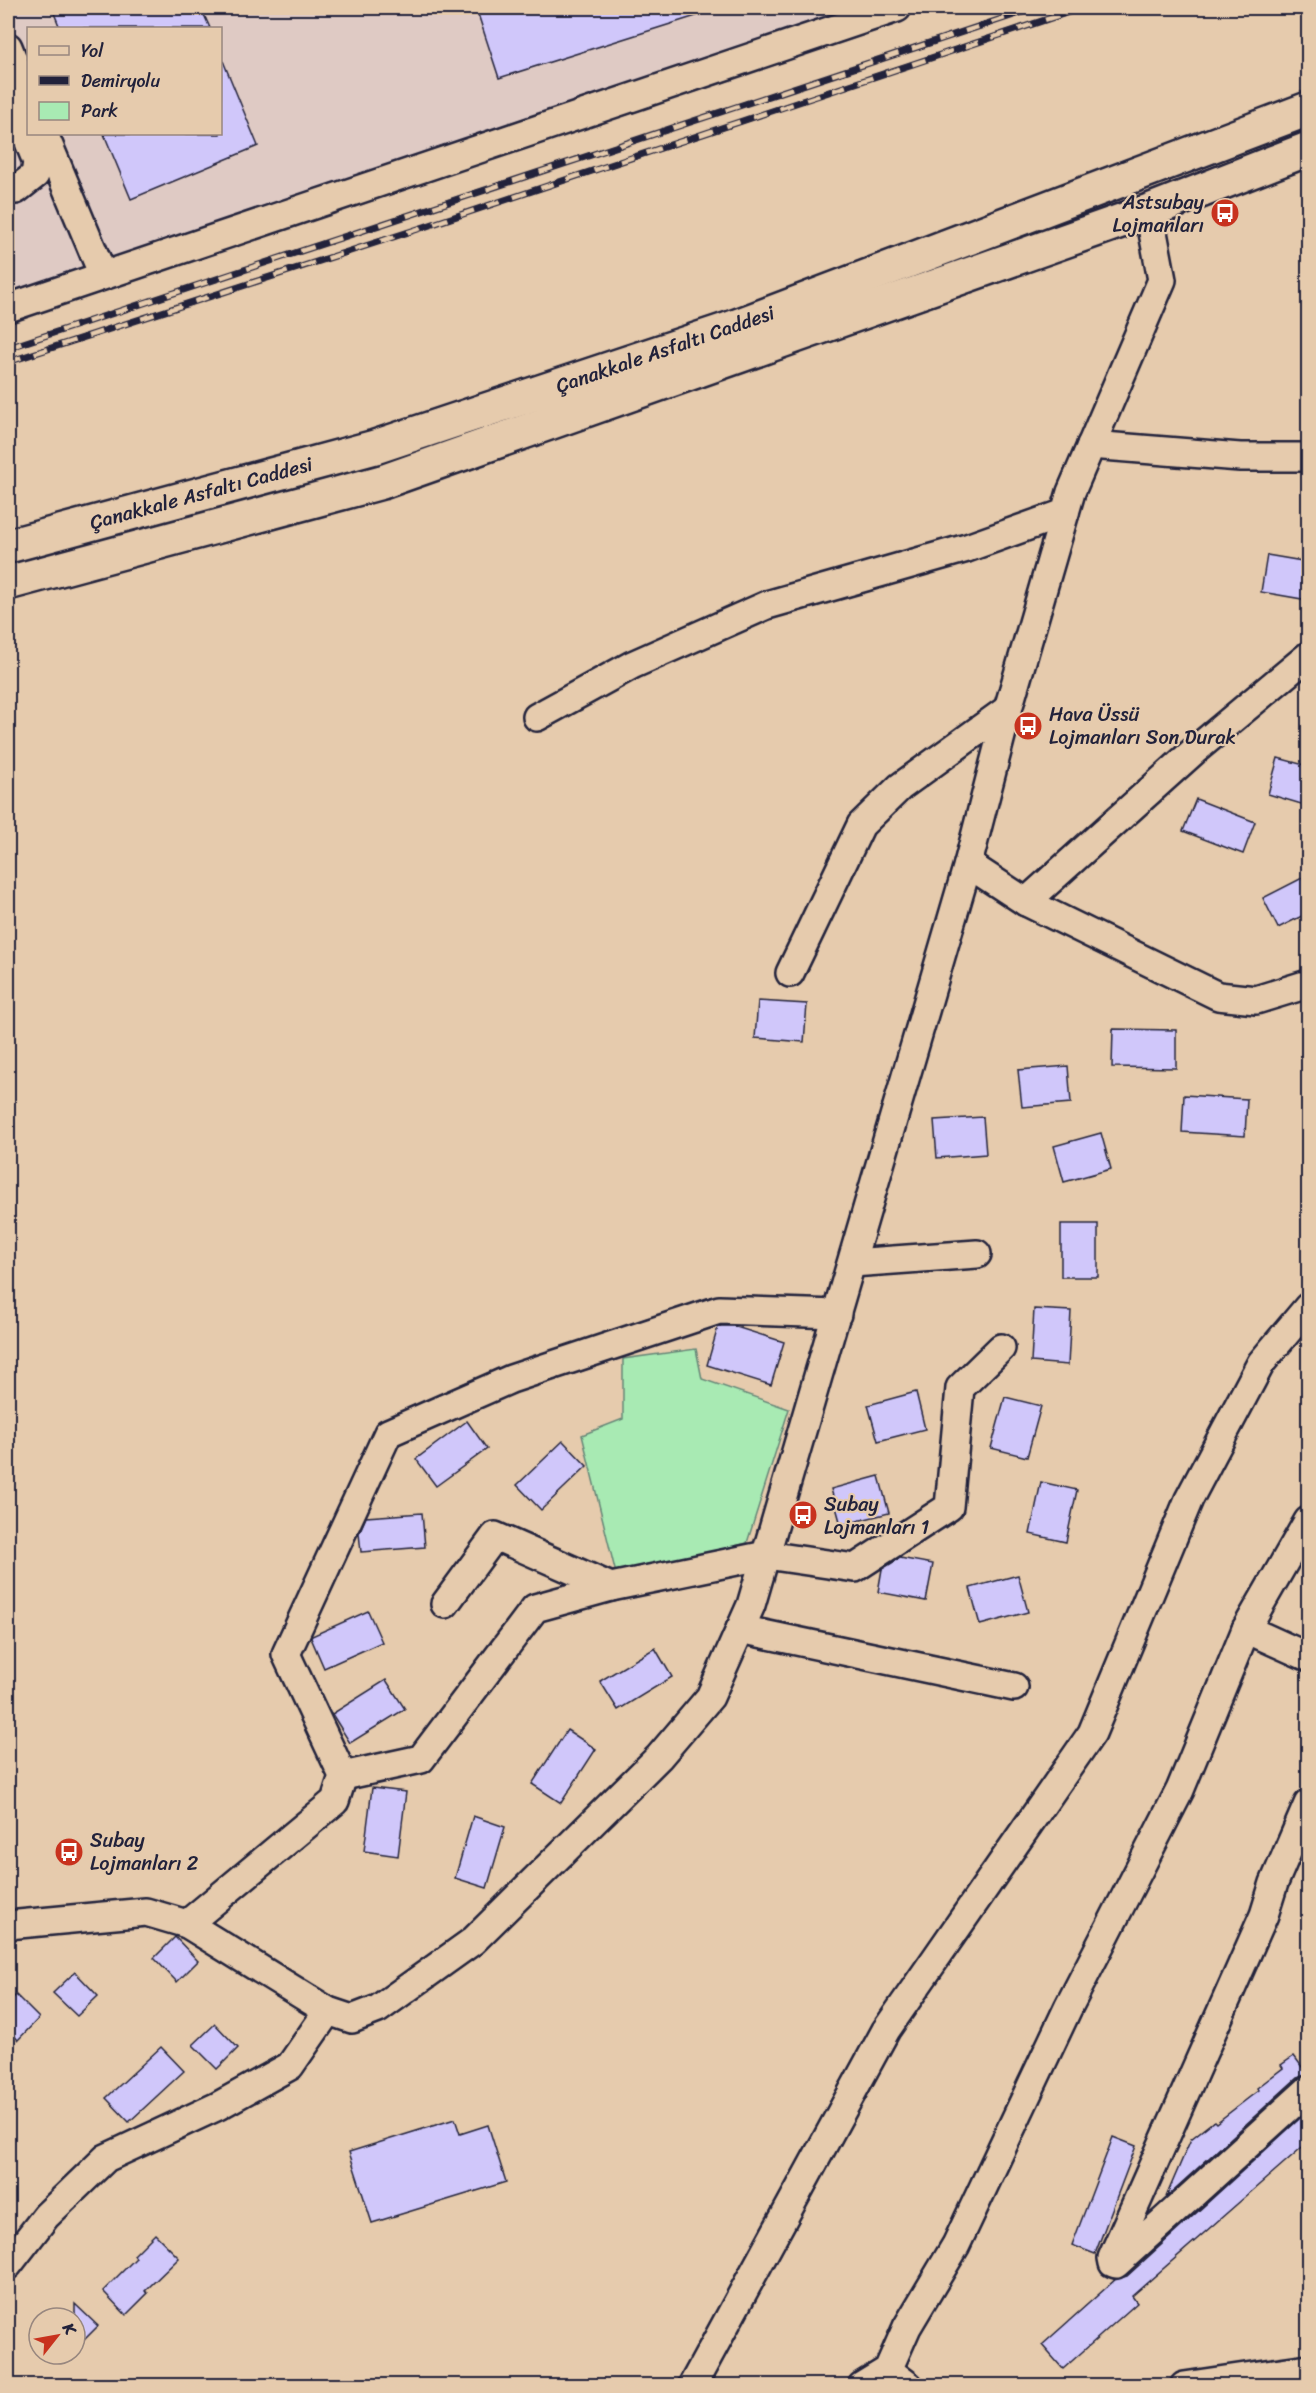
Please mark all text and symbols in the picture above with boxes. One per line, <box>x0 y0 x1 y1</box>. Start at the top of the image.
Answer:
legend <box>27 27 222 135</box>
text: Yol <box>81 35 104 67</box>
text: Demiryolu <box>81 65 160 97</box>
text: Park <box>81 95 118 127</box>
place label: Astsubay Lojmanları <box>1112 185 1205 243</box>
bus stop icon: Astsubay Lojmanları <box>1209 197 1241 229</box>
street label: Çanakkale Asfaltı Caddesi <box>551 295 780 403</box>
street label: Çanakkale Asfaltı Caddesi <box>86 447 317 540</box>
place label: Hava Üssü Lojmanları Son Durak <box>1049 697 1236 755</box>
bus stop icon: Hava Üssü Lojmanları Son Durak <box>1012 710 1044 742</box>
place label: Subay Lojmanları 1 <box>824 1487 929 1545</box>
bus stop icon: Subay Lojmanları 1 <box>787 1499 819 1531</box>
place label: Subay Lojmanları 2 <box>90 1823 199 1881</box>
bus stop icon: Subay Lojmanları 2 <box>53 1836 85 1868</box>
north arrow <box>27 2306 87 2366</box>
text: K <box>54 2316 85 2341</box>

